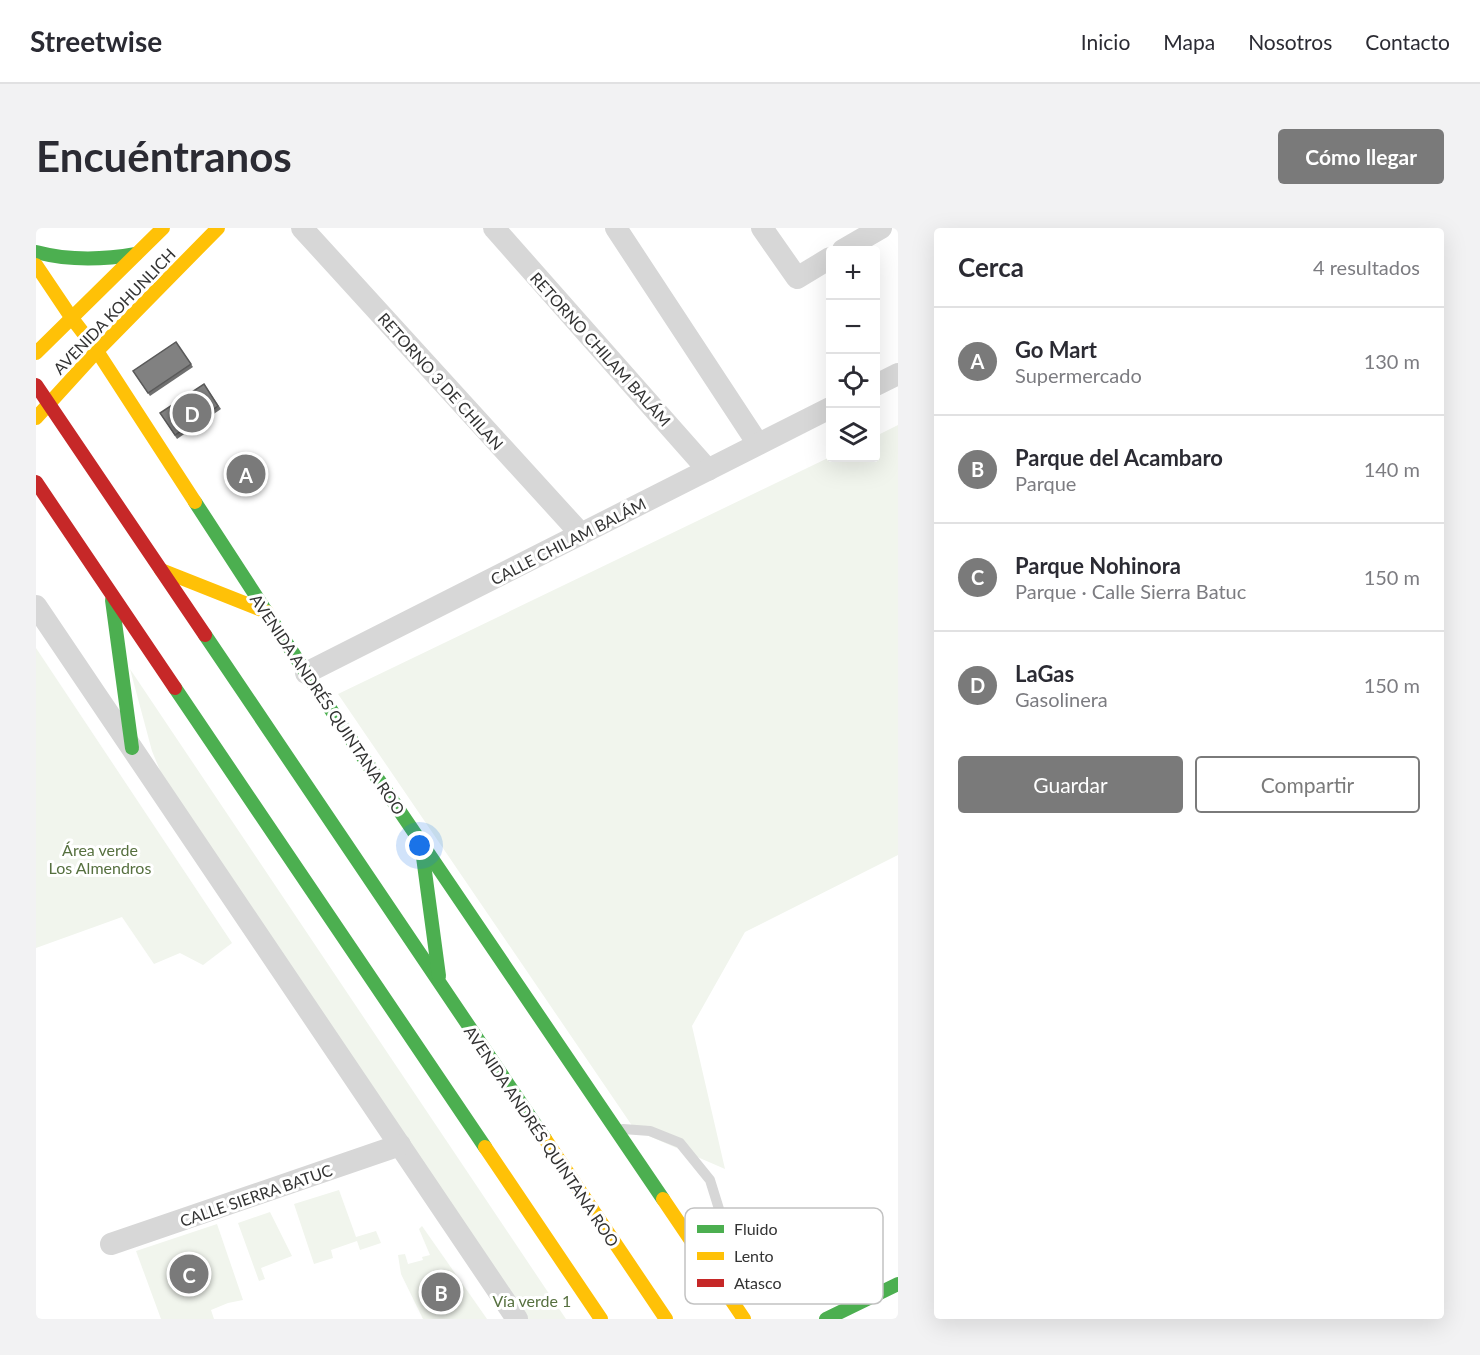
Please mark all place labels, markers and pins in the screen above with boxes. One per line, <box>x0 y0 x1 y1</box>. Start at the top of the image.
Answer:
pin: D <box>172 390 212 435</box>
pin: A <box>226 452 266 496</box>
pin: C <box>170 1252 208 1296</box>
pin: B <box>422 1270 460 1314</box>

